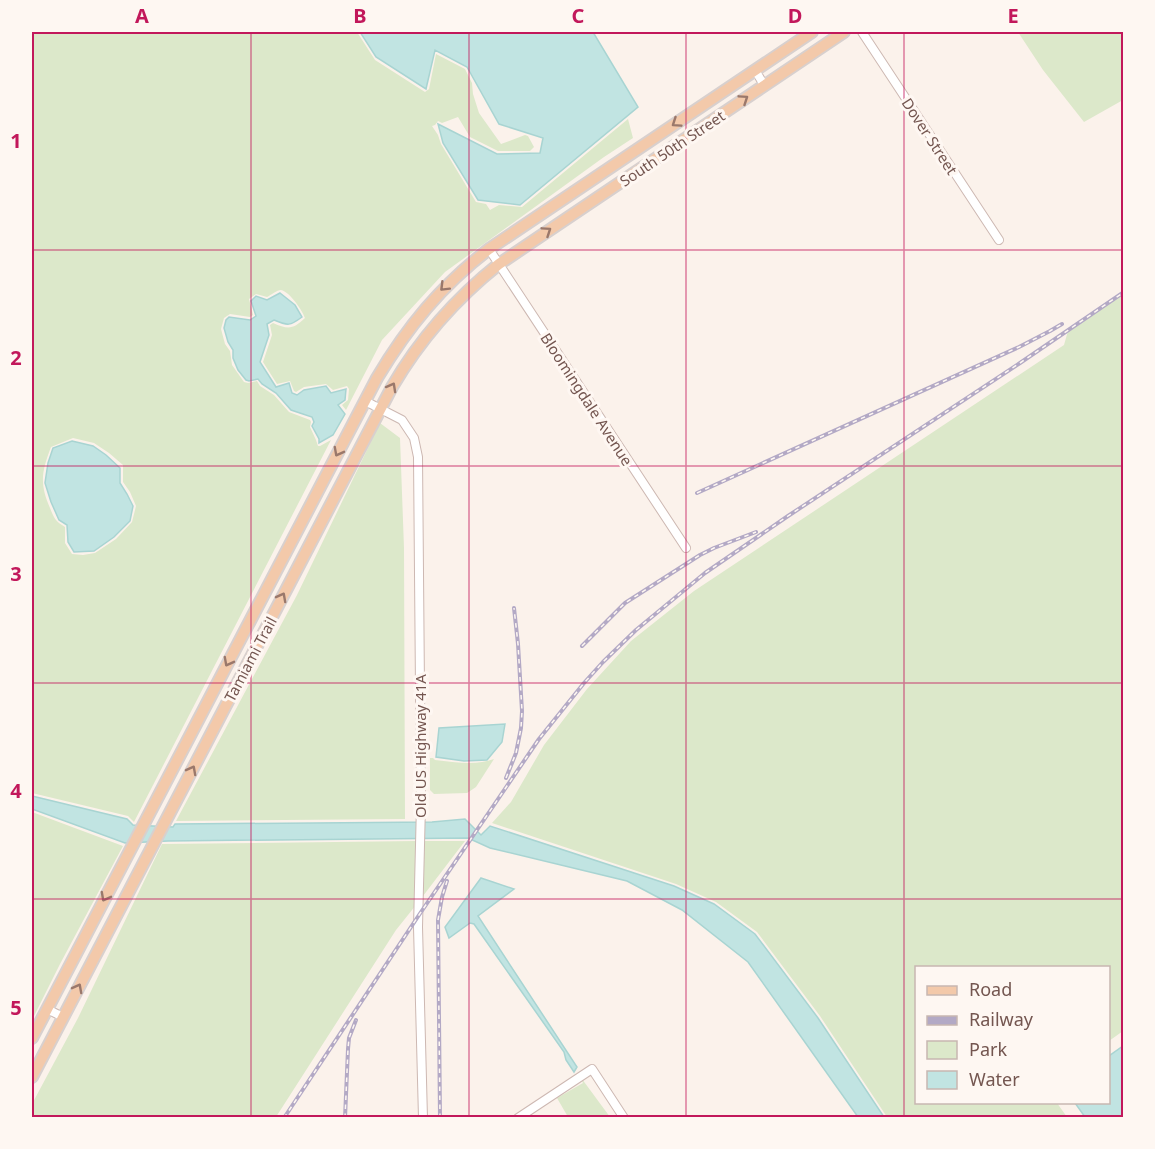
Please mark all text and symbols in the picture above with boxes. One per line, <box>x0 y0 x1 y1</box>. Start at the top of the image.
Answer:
text: A <box>135 2 149 29</box>
text: B <box>353 2 367 29</box>
text: C <box>572 2 585 29</box>
text: D <box>788 2 802 29</box>
text: E <box>1007 2 1019 29</box>
street label: Dover Street <box>898 94 963 179</box>
one-way arrow <box>737 95 748 106</box>
street label: South 50th Street <box>616 105 729 191</box>
one-way arrow <box>672 115 683 126</box>
text: 1 <box>10 127 22 154</box>
one-way arrow <box>540 227 551 238</box>
one-way arrow <box>441 280 452 291</box>
street label: Bloomingdale Avenue <box>536 329 638 469</box>
text: 2 <box>10 344 22 371</box>
one-way arrow <box>385 383 396 393</box>
one-way arrow <box>333 446 345 457</box>
text: 3 <box>10 560 22 587</box>
one-way arrow <box>275 593 286 603</box>
street label: Tamiami Trail <box>219 613 281 705</box>
one-way arrow <box>224 656 235 667</box>
street label: Old US Highway 41A <box>410 674 430 818</box>
one-way arrow <box>185 766 196 776</box>
text: 4 <box>10 777 22 804</box>
one-way arrow <box>101 891 112 901</box>
legend <box>915 966 1110 1104</box>
text: Road <box>969 977 1012 1001</box>
one-way arrow <box>71 983 82 994</box>
text: 5 <box>10 994 22 1021</box>
text: Railway <box>969 1007 1034 1031</box>
text: Park <box>969 1037 1007 1061</box>
text: Water <box>969 1067 1020 1091</box>

